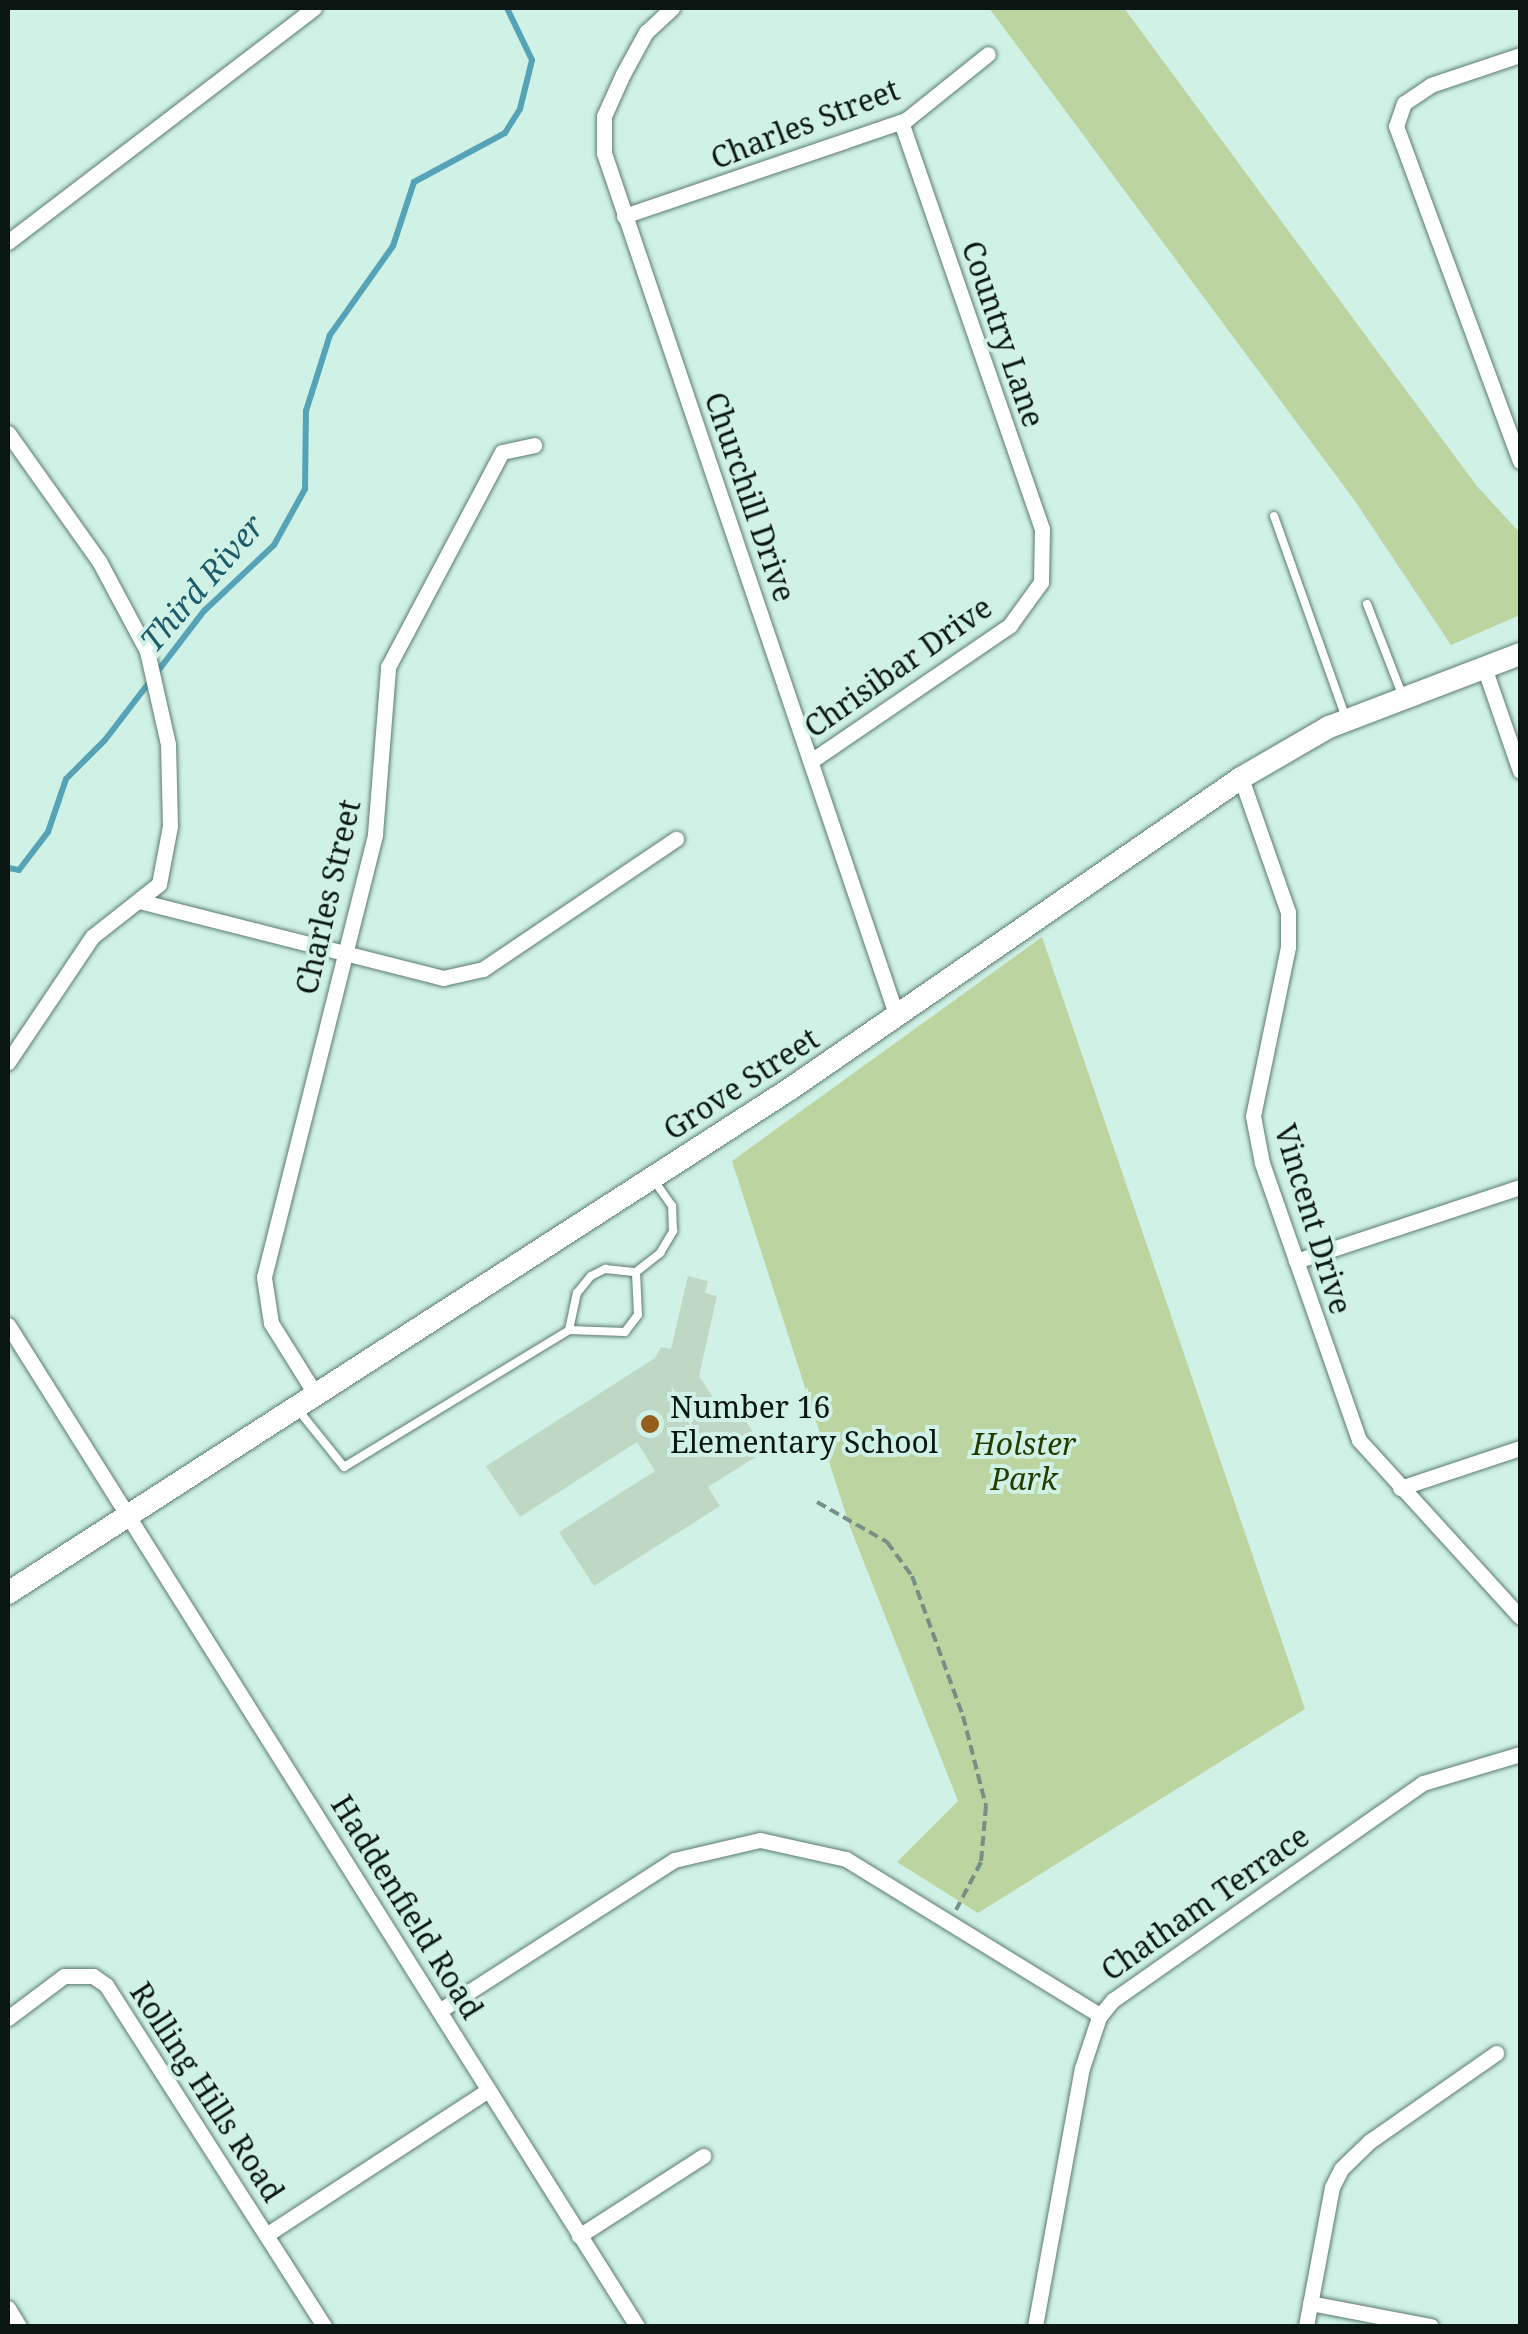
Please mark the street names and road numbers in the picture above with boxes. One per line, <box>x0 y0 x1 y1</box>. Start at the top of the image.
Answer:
street label: Charles Street <box>706 72 904 176</box>
street label: Country Lane <box>954 236 1052 432</box>
street label: Churchill Drive <box>697 387 803 607</box>
street label: Chrisibar Drive <box>797 589 999 745</box>
street label: Charles Street <box>288 796 368 998</box>
street label: Grove Street <box>657 1020 825 1148</box>
street label: Vincent Drive <box>1267 1120 1359 1318</box>
street label: Haddenfield Road <box>324 1789 490 2025</box>
street label: Chatham Terrace <box>1094 1818 1316 1988</box>
street label: Rolling Hills Road <box>123 1976 291 2208</box>

